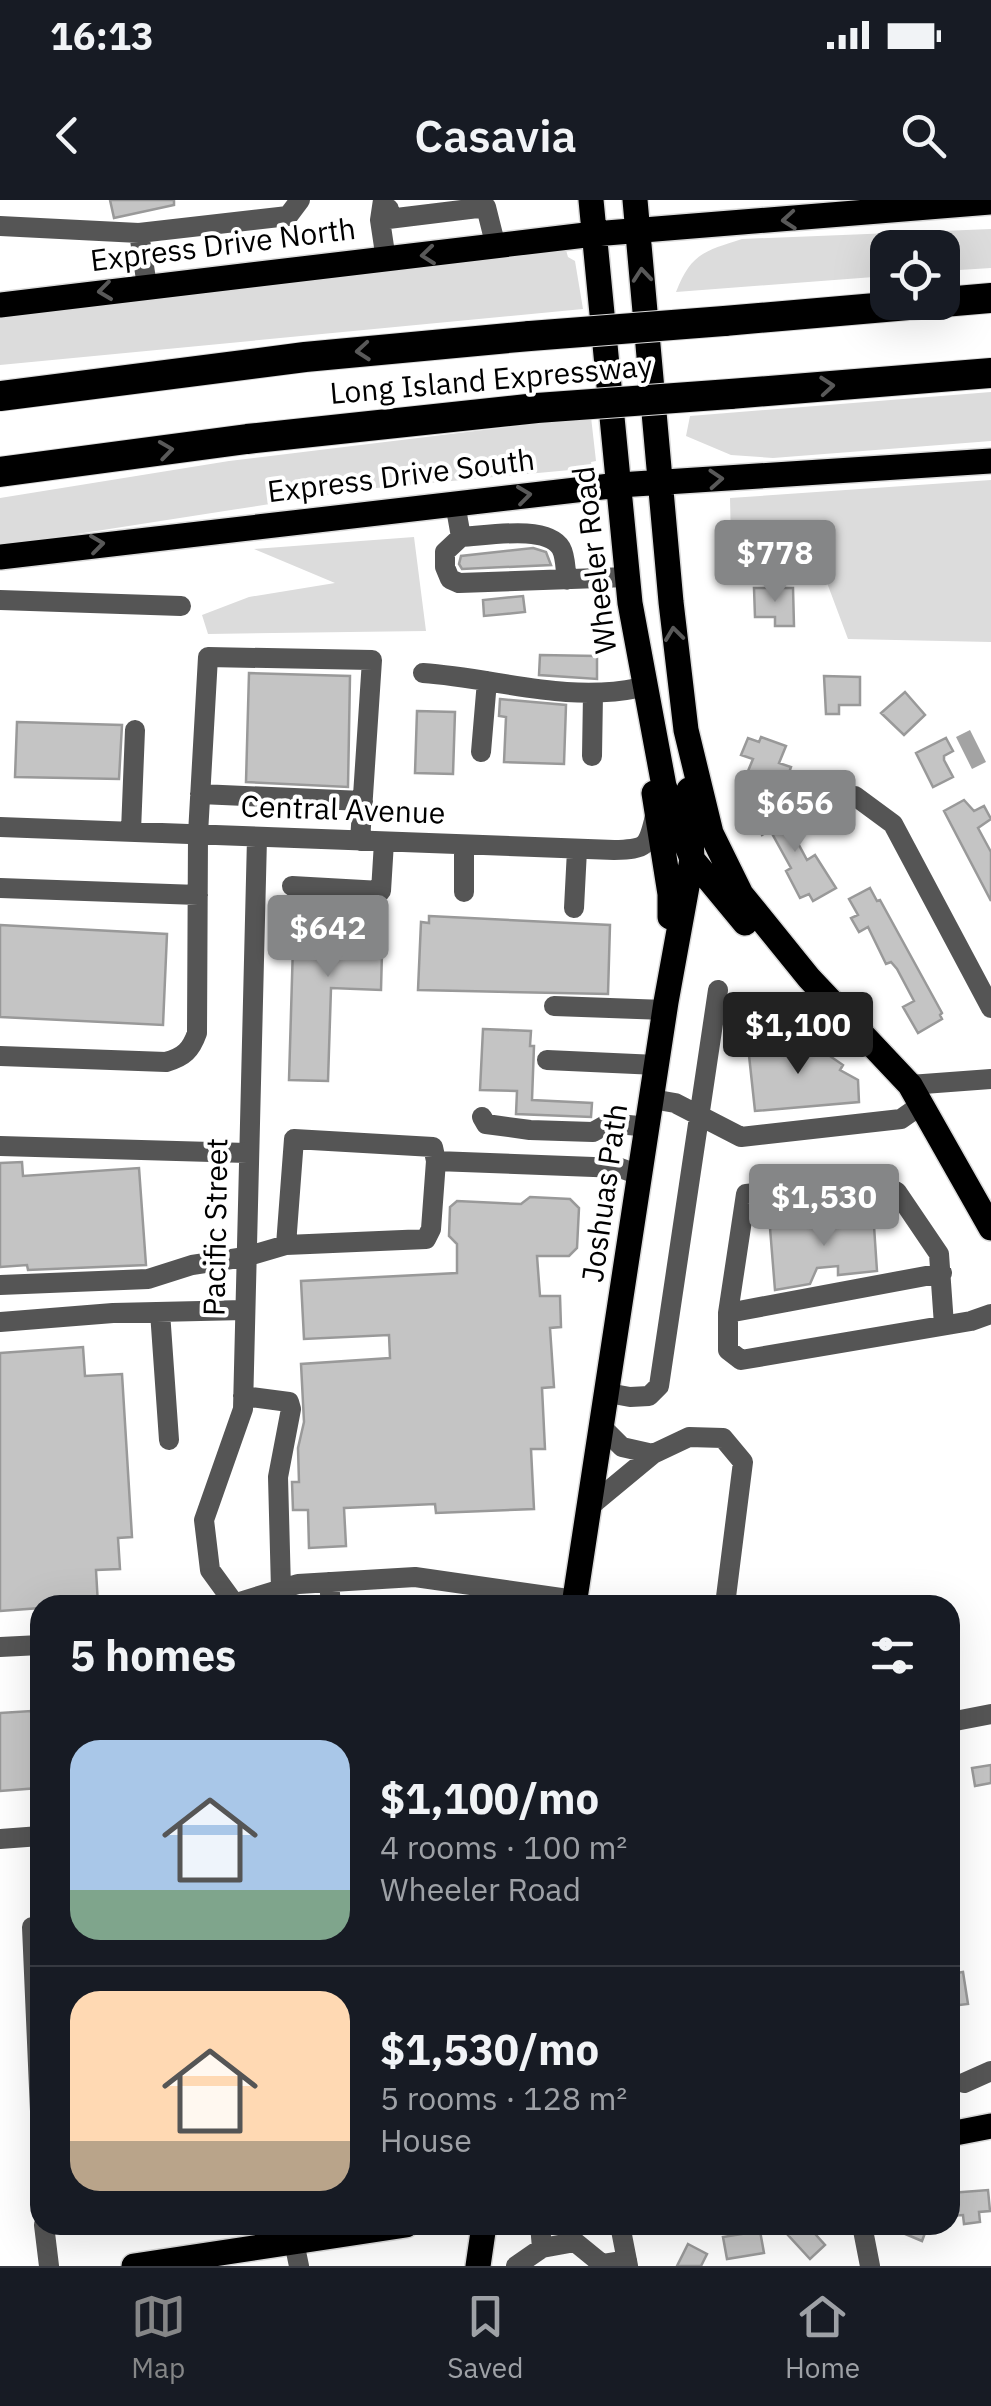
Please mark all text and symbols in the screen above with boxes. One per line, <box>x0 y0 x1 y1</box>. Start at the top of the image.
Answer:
text: 16:13 <box>50 11 154 60</box>
text: Casavia <box>414 106 577 164</box>
icon: back <box>40 108 95 163</box>
icon: search <box>896 108 951 163</box>
street label: Express Drive North <box>88 208 358 279</box>
one-way arrow <box>781 208 797 230</box>
map controls <box>870 230 960 320</box>
button: locate <box>870 230 960 320</box>
one-way arrow <box>420 244 436 265</box>
one-way arrow <box>632 267 654 283</box>
one-way arrow <box>97 280 113 301</box>
one-way arrow <box>355 340 371 362</box>
street label: Long Island Expressway <box>328 345 654 412</box>
one-way arrow <box>820 376 836 398</box>
street label: Express Drive South <box>265 439 537 510</box>
one-way arrow <box>158 440 174 461</box>
street label: Wheeler Road <box>563 464 624 656</box>
one-way arrow <box>708 469 724 491</box>
one-way arrow <box>516 485 532 506</box>
pin: $778 <box>716 520 834 605</box>
text: $778 <box>737 531 813 573</box>
one-way arrow <box>89 534 105 555</box>
one-way arrow <box>664 625 685 641</box>
pin: $656 <box>736 770 854 855</box>
text: $656 <box>757 781 833 823</box>
street label: Central Avenue <box>240 785 446 832</box>
pin: $642 <box>269 895 387 980</box>
text: $642 <box>290 906 366 948</box>
pin: $1,100 <box>717 992 879 1077</box>
text: $1,100 <box>745 1003 851 1045</box>
street label: Joshuas Path <box>572 1101 635 1285</box>
street label: Pacific Street <box>193 1138 236 1316</box>
pin: $1,530 <box>743 1164 905 1249</box>
text: $1,530 <box>771 1175 877 1217</box>
text: 5 homes <box>70 1628 236 1683</box>
icon: filters <box>865 1628 920 1683</box>
text: $1,100/mo <box>380 1771 599 1826</box>
icon: home <box>150 1780 270 1900</box>
text: 4 rooms · 100 m² <box>380 1826 627 1868</box>
text: Wheeler Road <box>380 1868 581 1910</box>
text: $1,530/mo <box>380 2022 599 2077</box>
icon: home <box>150 2031 270 2151</box>
text: 5 rooms · 128 m² <box>380 2077 627 2119</box>
text: House <box>380 2119 472 2161</box>
tab: Map <box>131 2289 186 2386</box>
tab: Saved <box>447 2289 523 2386</box>
tab: Home <box>785 2289 860 2386</box>

